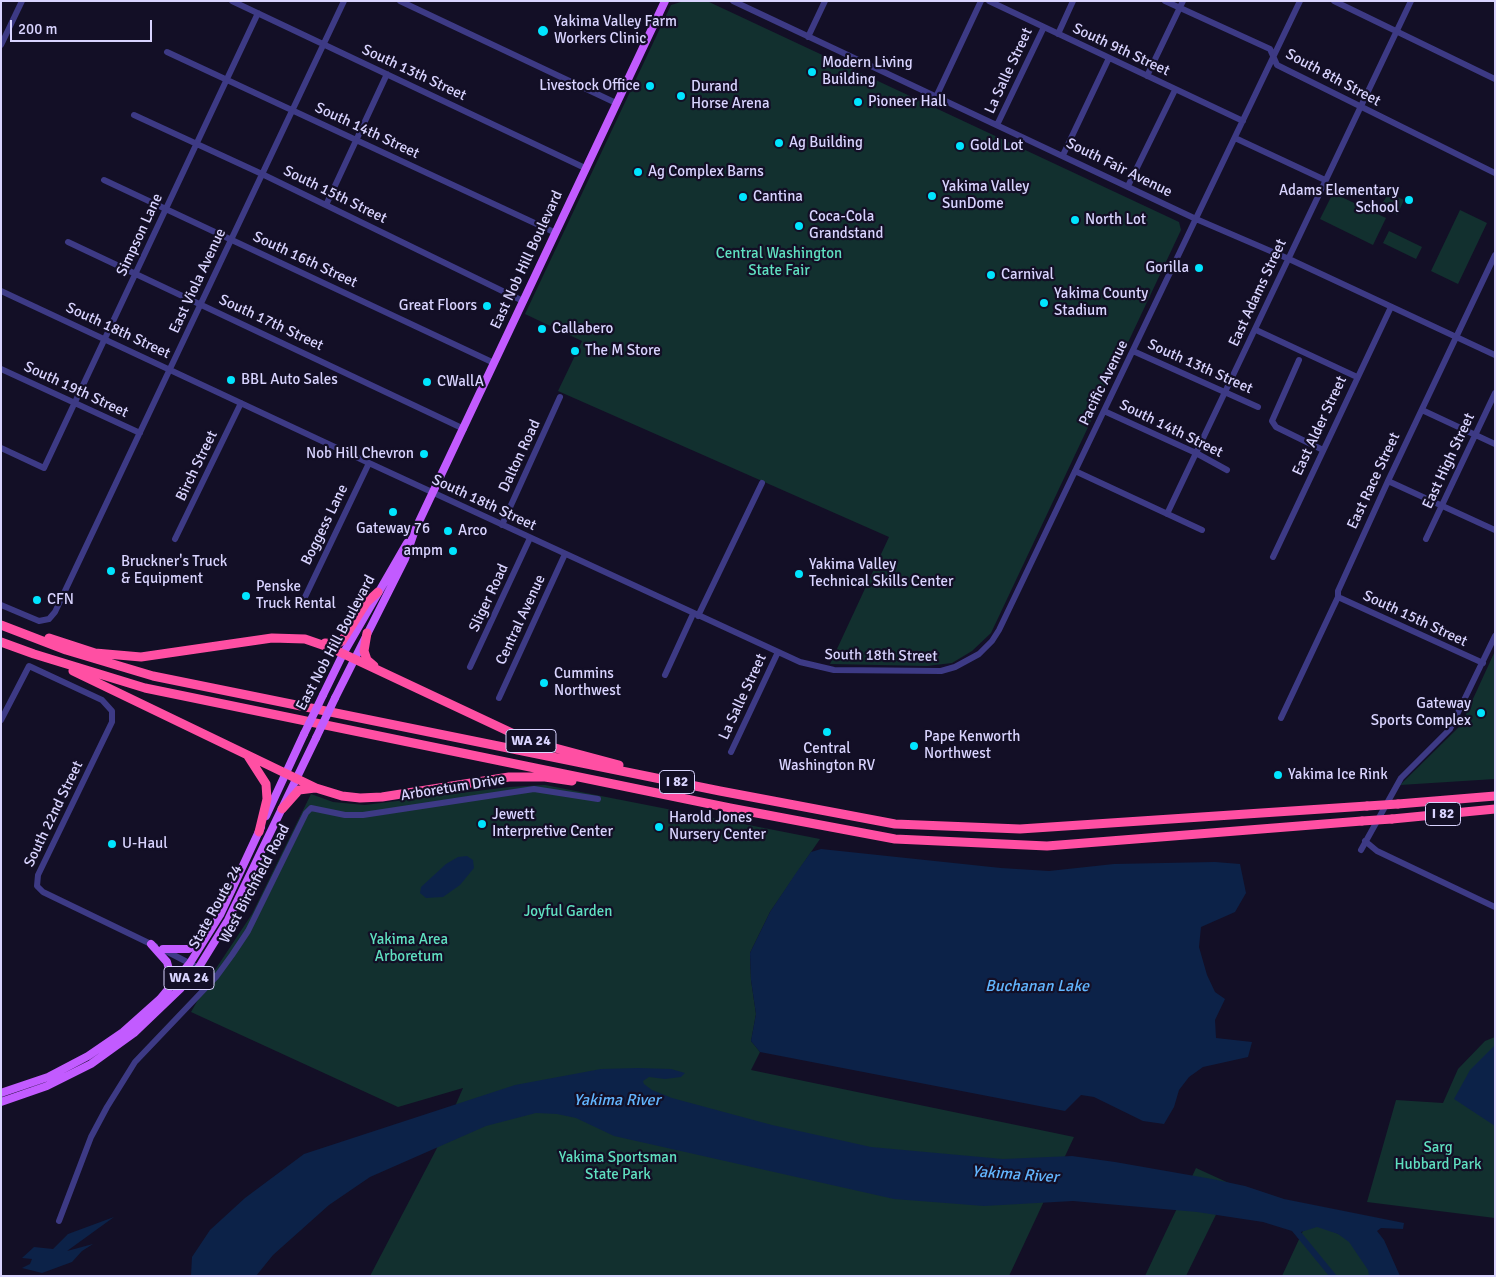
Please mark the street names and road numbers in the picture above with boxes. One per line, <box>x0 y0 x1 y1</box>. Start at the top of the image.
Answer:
street label: South 9th Street <box>1070 20 1172 80</box>
street label: La Salle Street <box>981 25 1037 117</box>
street label: South 13th Street <box>359 41 469 105</box>
street label: South 8th Street <box>1282 45 1384 111</box>
street label: South 14th Street <box>312 99 422 163</box>
street label: South Fair Avenue <box>1063 135 1175 201</box>
street label: South 15th Street <box>280 162 390 228</box>
street label: East Nob Hill Boulevard <box>487 188 567 332</box>
street label: Simpson Lane <box>113 191 167 279</box>
street label: East Viola Avenue <box>166 226 230 336</box>
street label: South 16th Street <box>250 228 360 292</box>
street label: East Adams Street <box>1225 236 1291 350</box>
street label: South 17th Street <box>216 291 326 355</box>
street label: South 18th Street <box>63 299 173 363</box>
street label: South 13th Street <box>1145 336 1255 398</box>
street label: Pacific Avenue <box>1076 337 1132 429</box>
street label: South 19th Street <box>21 358 131 422</box>
street label: East Alder Street <box>1289 373 1351 479</box>
street label: South 14th Street <box>1116 396 1226 462</box>
street label: East High Street <box>1419 410 1479 512</box>
street label: Dalton Road <box>495 417 545 495</box>
street label: Birch Street <box>172 428 222 504</box>
street label: East Race Street <box>1344 430 1404 532</box>
street label: South 18th Street <box>429 471 539 535</box>
street label: Boggess Lane <box>298 482 352 568</box>
street label: Sliger Road <box>465 561 513 635</box>
street label: East Nob Hill Boulevard <box>293 572 379 714</box>
street label: Central Avenue <box>492 572 550 668</box>
street label: South 15th Street <box>1360 587 1470 651</box>
street label: South 18th Street <box>824 646 938 666</box>
street label: La Salle Street <box>715 651 771 743</box>
road number: WA 24 <box>506 729 556 752</box>
street label: South 22nd Street <box>21 758 87 870</box>
road number: I 82 <box>660 770 694 794</box>
street label: Arboretum Drive <box>400 771 506 805</box>
road number: I 82 <box>1426 802 1460 826</box>
street label: West Birchfield Road <box>216 821 294 947</box>
street label: State Route 24 <box>185 862 247 952</box>
road number: WA 24 <box>164 966 214 990</box>

